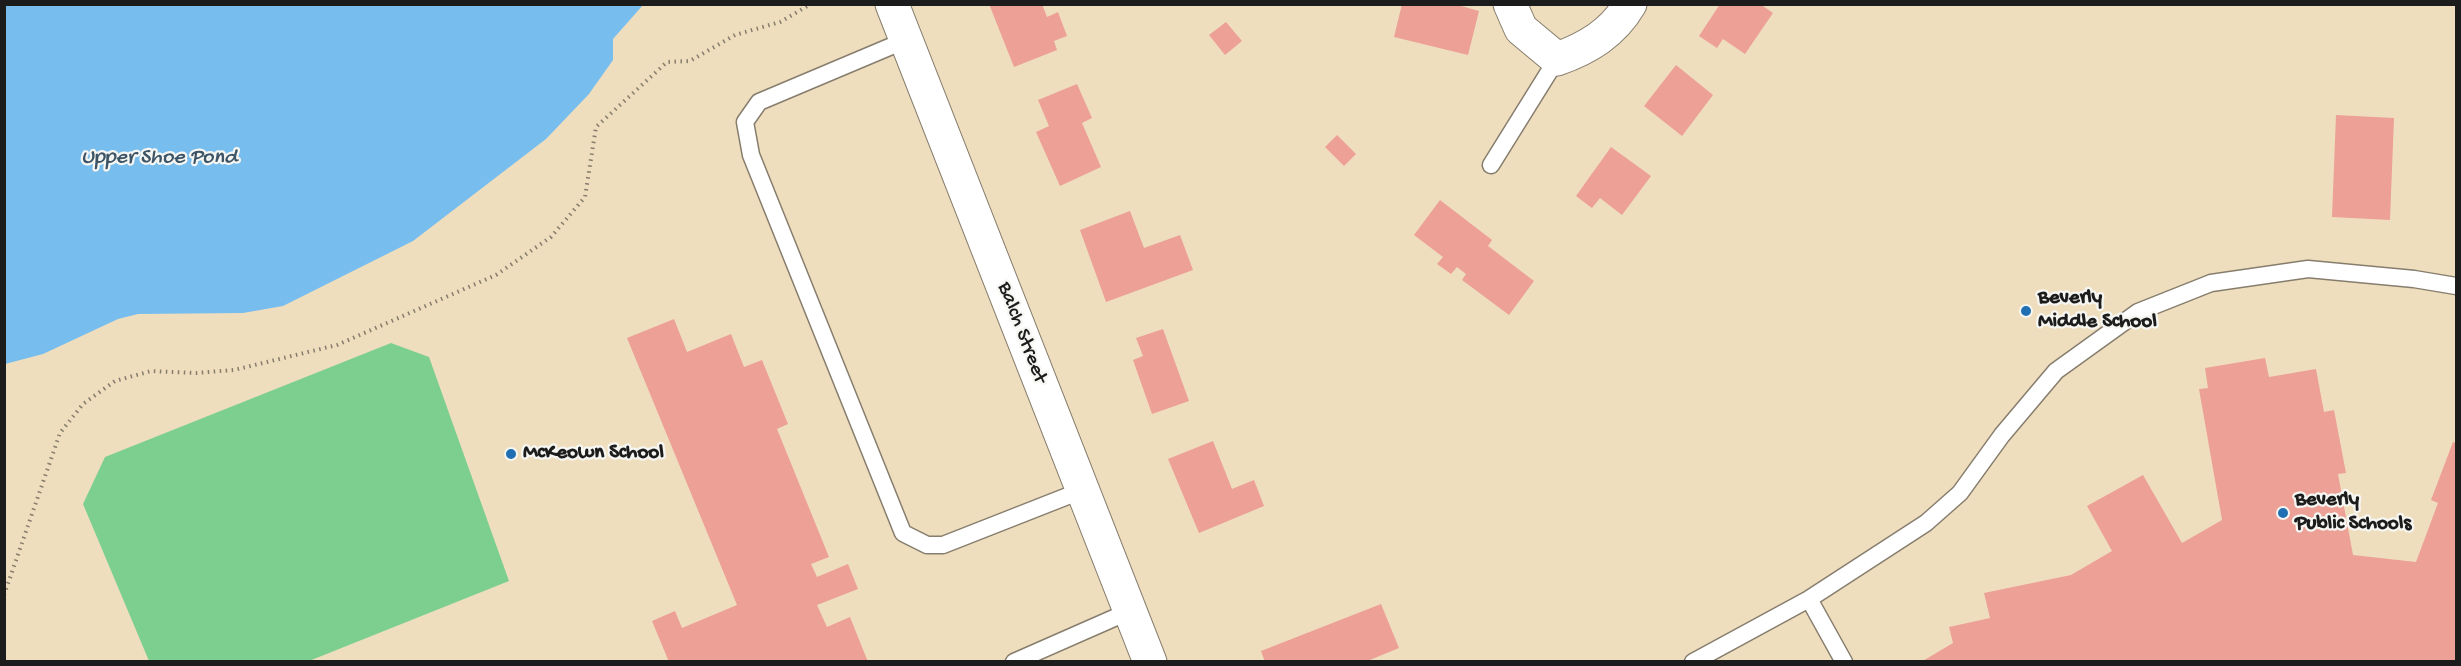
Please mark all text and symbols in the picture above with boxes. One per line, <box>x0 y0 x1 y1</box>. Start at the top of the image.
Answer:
water label: Upper Shoe Pond <box>81 146 237 172</box>
street label: Balch Street <box>990 279 1052 387</box>
place label: Beverly Middle School <box>2038 286 2157 336</box>
marker: Beverly Middle School <box>2019 304 2033 318</box>
place label: McKeown School <box>523 441 664 467</box>
marker: McKeown School <box>504 447 518 461</box>
place label: Beverly Public Schools <box>2295 488 2411 538</box>
marker: Beverly Public Schools <box>2276 506 2290 520</box>

